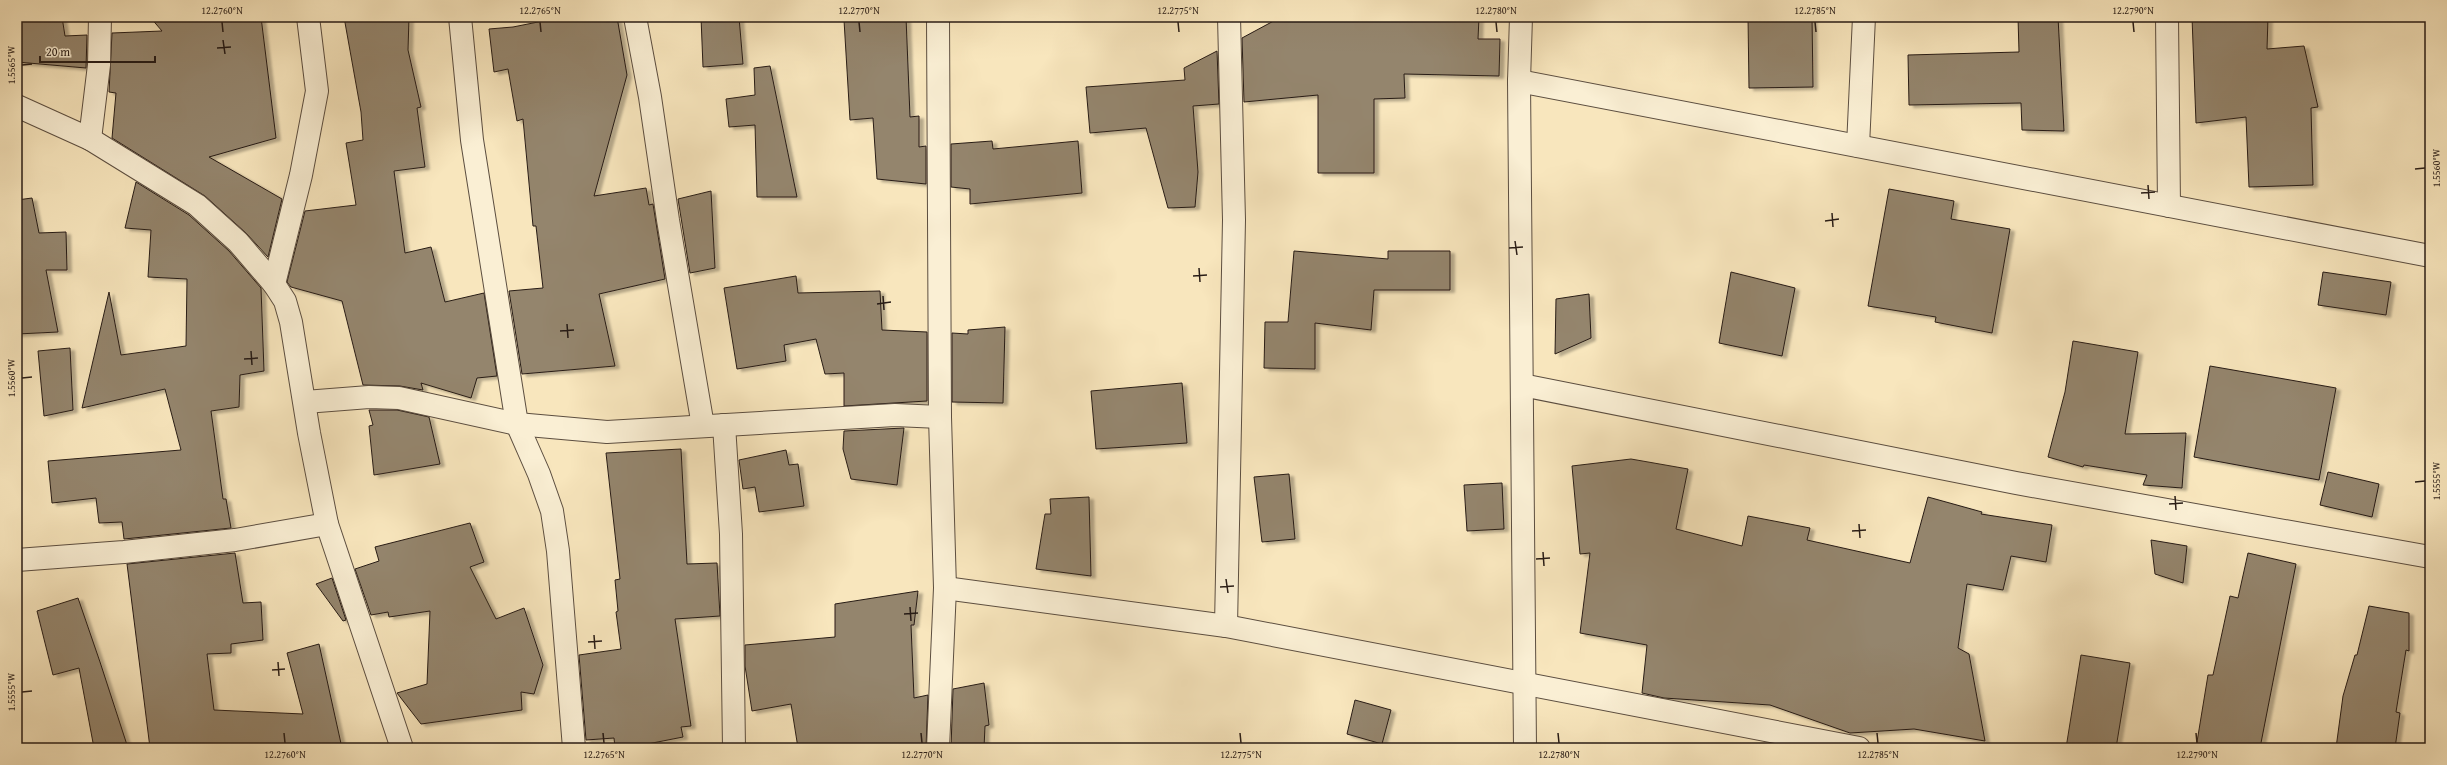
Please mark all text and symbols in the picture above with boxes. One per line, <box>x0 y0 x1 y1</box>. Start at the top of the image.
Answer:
text: 12.2760°N <box>201 3 243 18</box>
text: 12.2765°N <box>519 3 561 18</box>
text: 12.2770°N <box>838 3 880 18</box>
text: 12.2775°N <box>1157 3 1199 18</box>
text: 12.2780°N <box>1475 3 1517 18</box>
text: 12.2785°N <box>1794 3 1836 18</box>
text: 12.2790°N <box>2112 3 2154 18</box>
scale bar <box>40 38 155 64</box>
text: 20 m <box>46 43 70 60</box>
text: 1.5565°W <box>4 45 19 84</box>
text: 1.5560°W <box>2429 148 2444 187</box>
text: 1.5560°W <box>4 358 19 397</box>
text: 1.5555°W <box>2429 461 2444 500</box>
text: 1.5555°W <box>4 672 19 711</box>
text: 12.2760°N <box>264 747 306 762</box>
text: 12.2765°N <box>583 747 625 762</box>
text: 12.2770°N <box>901 747 943 762</box>
text: 12.2775°N <box>1220 747 1262 762</box>
text: 12.2780°N <box>1538 747 1580 762</box>
text: 12.2785°N <box>1857 747 1899 762</box>
text: 12.2790°N <box>2176 747 2218 762</box>

